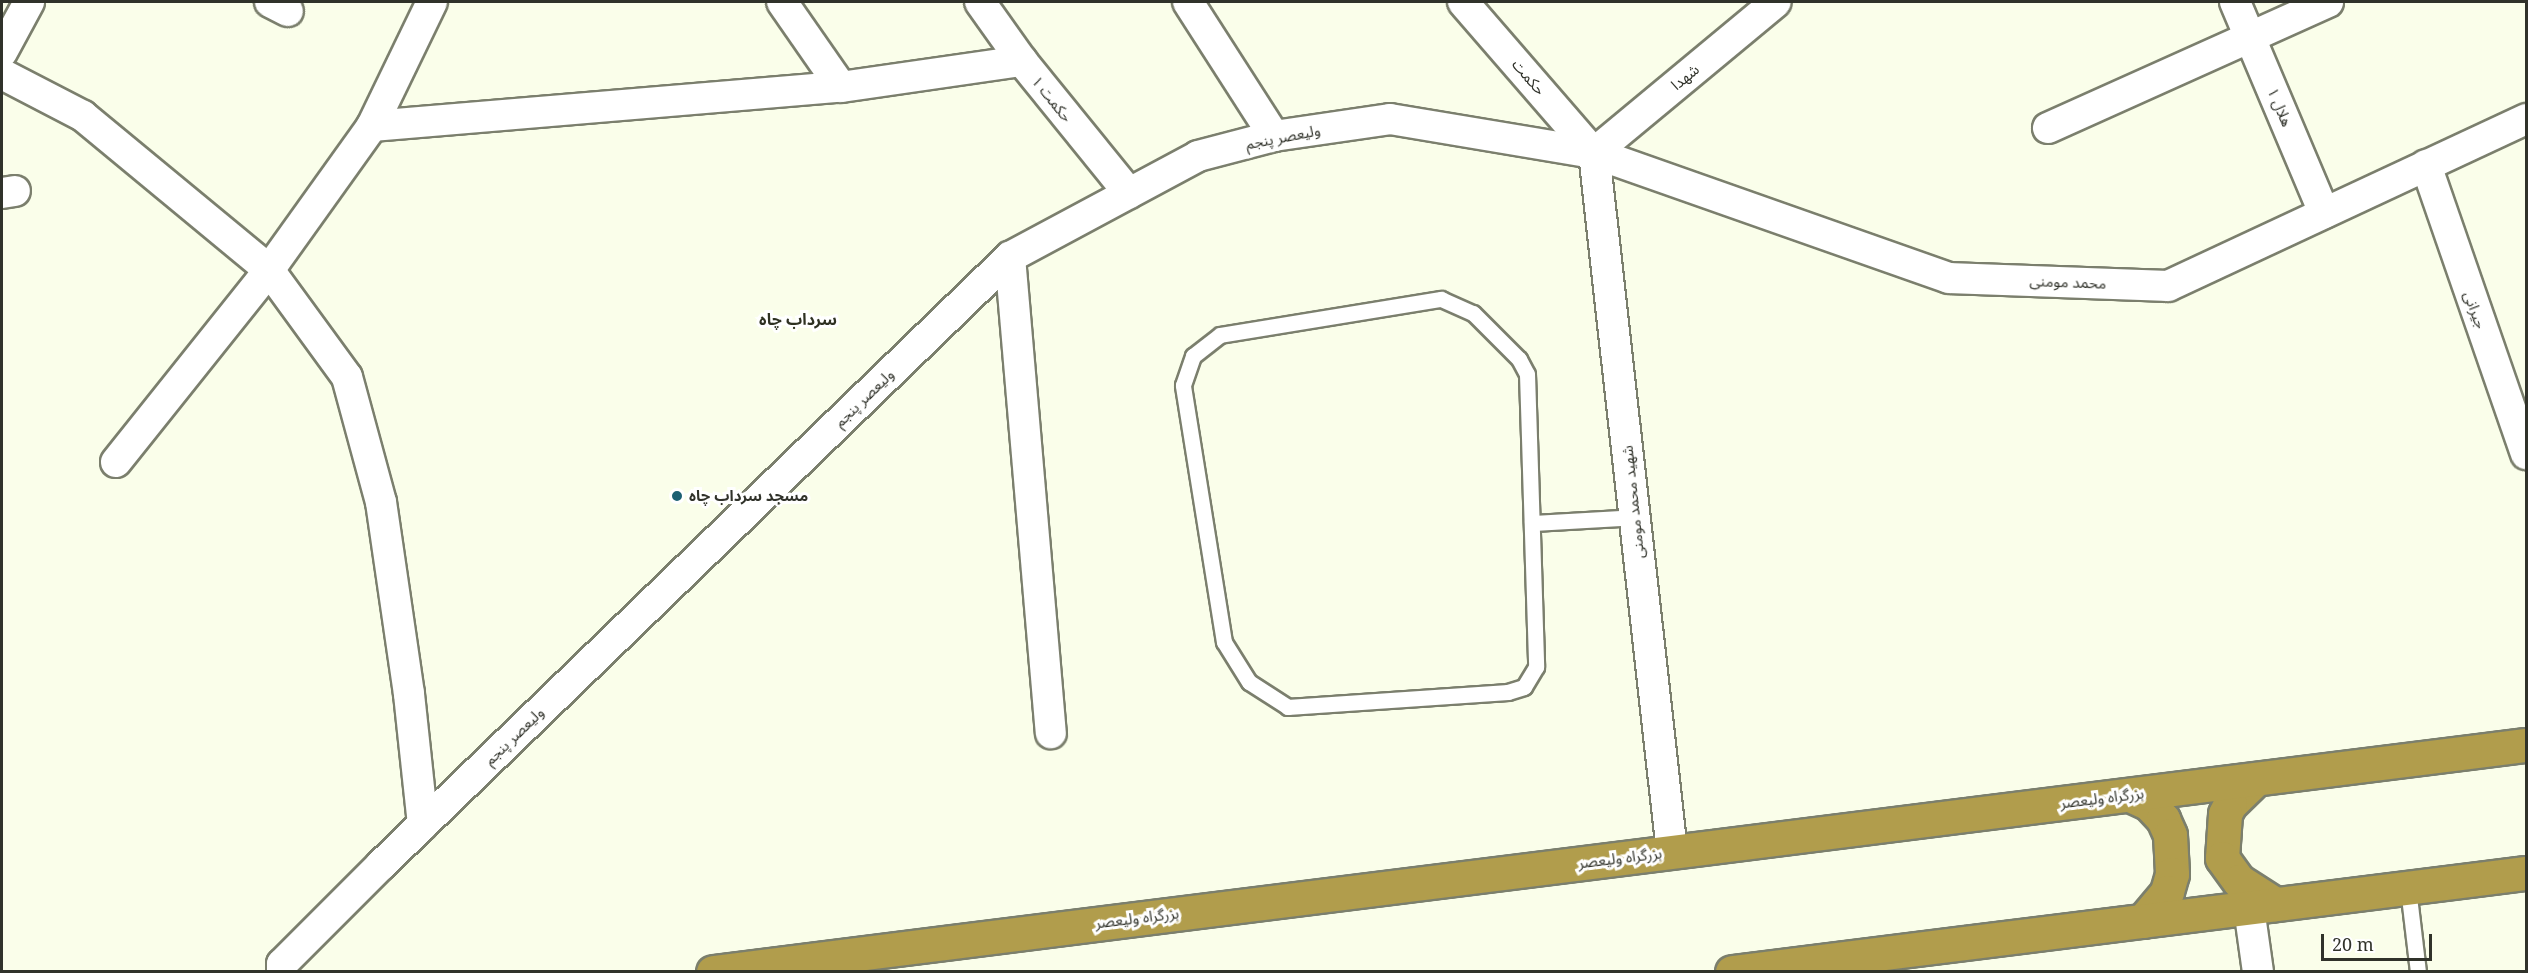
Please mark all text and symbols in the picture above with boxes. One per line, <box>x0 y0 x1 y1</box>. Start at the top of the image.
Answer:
street label: حکمت <box>1509 55 1549 99</box>
street label: شهدا <box>1667 60 1703 94</box>
street label: حکمت ۱ <box>1028 72 1076 126</box>
street label: هلال ۱ <box>2264 85 2296 129</box>
street label: ولیعصر پنجم <box>1244 121 1322 153</box>
street label: محمد مومنی <box>2029 272 2107 292</box>
street label: جیرانی <box>2460 289 2490 331</box>
district label: سرداب چاه <box>759 309 837 329</box>
street label: ولیعصر پنجم <box>831 365 897 431</box>
street label: شهید محمد مومنی <box>1618 444 1648 560</box>
place label: مسجد سرداب چاه <box>689 487 808 505</box>
marker: مسجد سرداب چاه <box>670 489 684 503</box>
street label: ولیعصر پنجم <box>481 703 547 769</box>
street label: بزرگراه ولیعصر <box>2059 784 2145 812</box>
street label: بزرگراه ولیعصر <box>1577 844 1663 872</box>
street label: بزرگراه ولیعصر <box>1094 904 1180 932</box>
scale bar <box>2324 922 2435 960</box>
text: 20 m <box>2332 932 2374 956</box>

